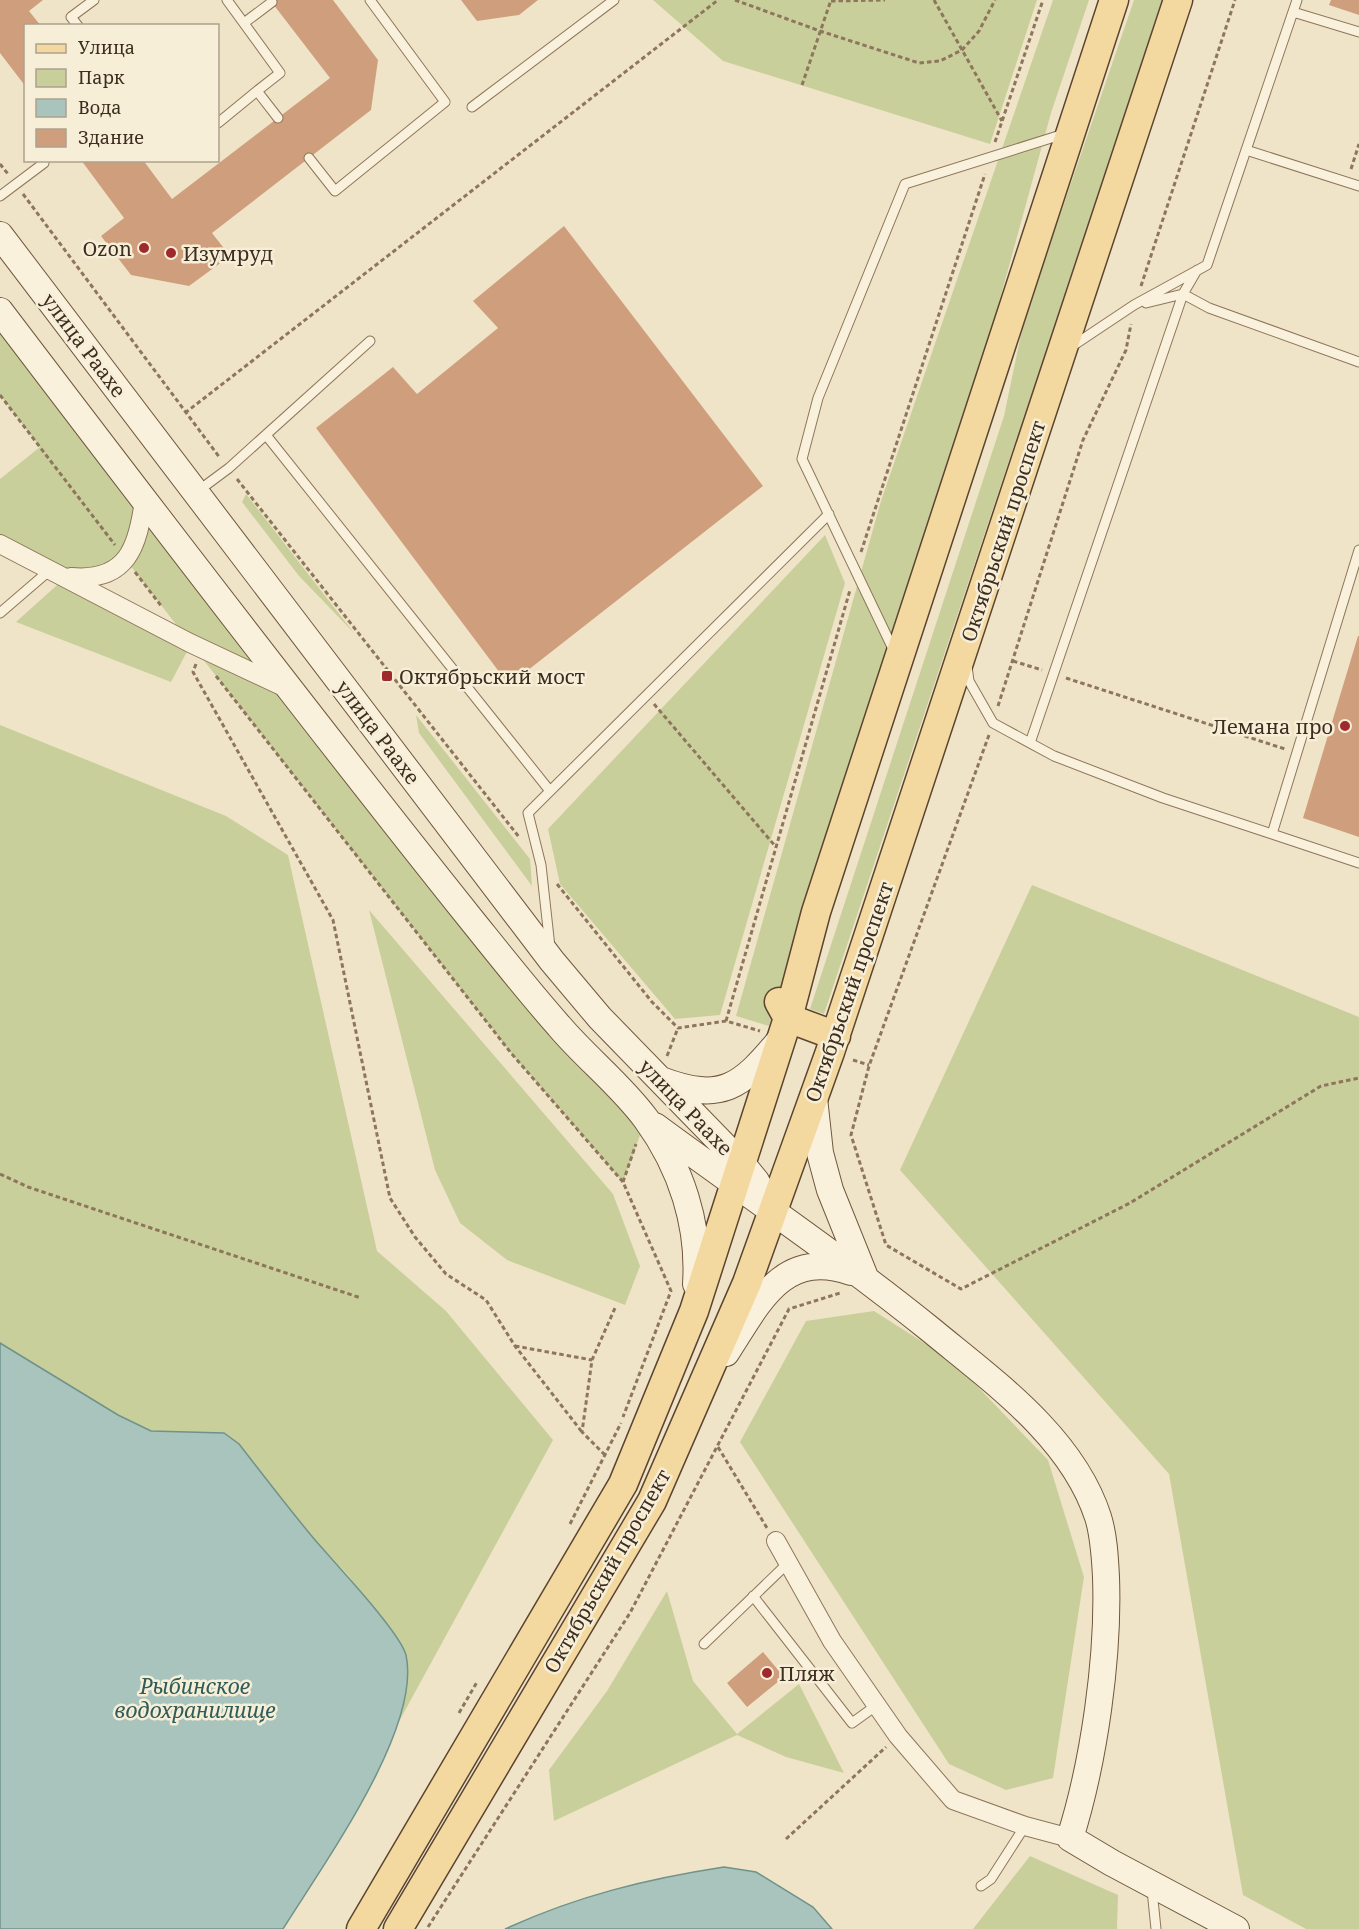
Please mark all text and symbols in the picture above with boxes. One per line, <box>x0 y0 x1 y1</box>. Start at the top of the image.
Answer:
legend <box>24 24 219 162</box>
text: Улица <box>78 35 135 59</box>
text: Парк <box>78 65 125 89</box>
text: Вода <box>78 95 122 119</box>
text: Здание <box>78 125 144 149</box>
place label: Ozon <box>83 235 132 262</box>
place label: Изумруд <box>183 240 273 267</box>
marker: Ozon <box>137 241 151 255</box>
marker: Изумруд <box>164 246 178 260</box>
street label: улица Раахе <box>36 287 132 403</box>
street label: Октябрьский проспект <box>954 416 1052 645</box>
place label: Октябрьский мост <box>399 663 586 690</box>
marker: Октябрьский мост <box>380 669 394 683</box>
street label: улица Раахе <box>330 674 426 790</box>
place label: Лемана про <box>1212 713 1333 740</box>
marker: Лемана про <box>1338 719 1352 733</box>
street label: Октябрьский проспект <box>799 878 900 1106</box>
street label: улица Раахе <box>633 1053 739 1161</box>
street label: Октябрьский проспект <box>537 1464 677 1678</box>
place label: Пляж <box>779 1660 834 1687</box>
marker: Пляж <box>760 1666 774 1680</box>
water label: Рыбинское водохранилище <box>114 1672 276 1724</box>

